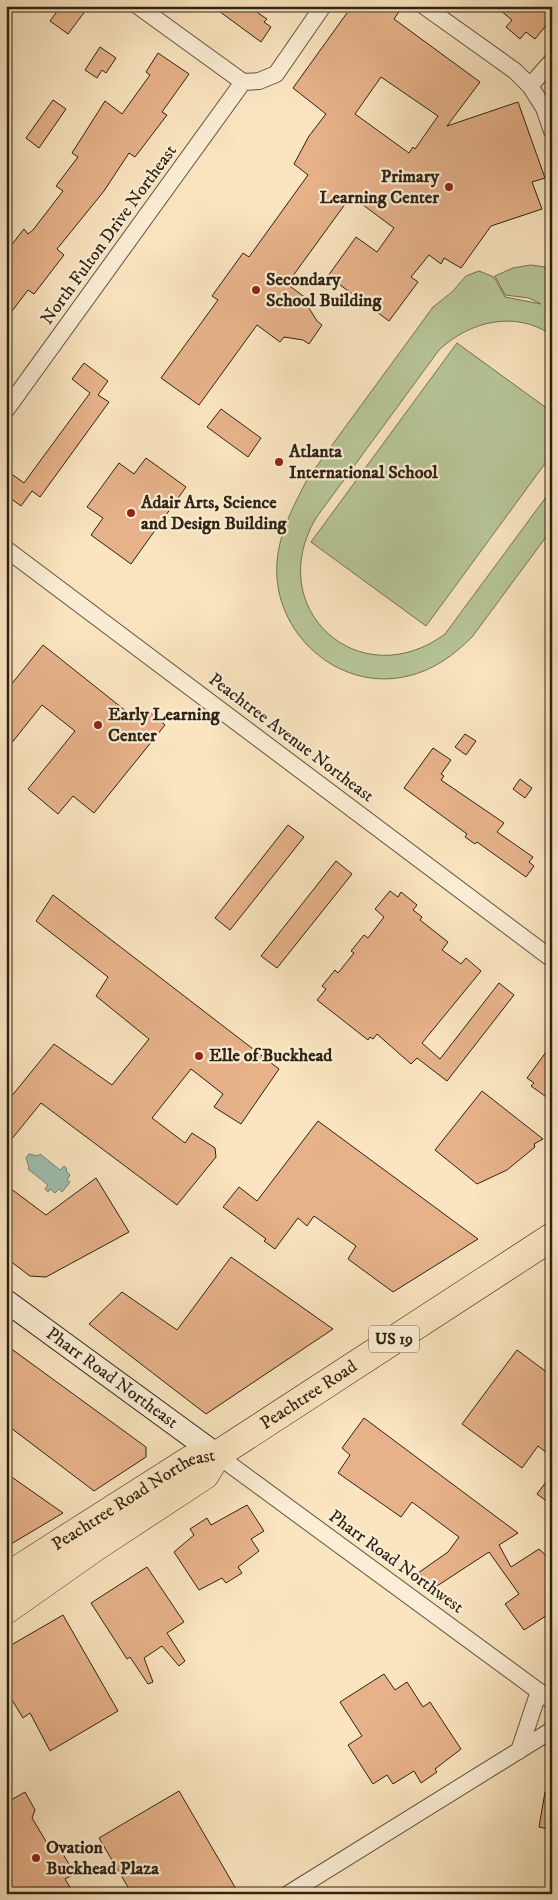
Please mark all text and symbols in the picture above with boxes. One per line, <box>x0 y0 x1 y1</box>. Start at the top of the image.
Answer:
street label: North Fulton Drive Northeast <box>36 141 182 329</box>
place label: Primary Learning Center <box>320 166 439 209</box>
marker: Primary Learning Center <box>443 181 455 193</box>
place label: Secondary School Building <box>266 269 382 312</box>
marker: Secondary School Building <box>250 284 262 296</box>
place label: Atlanta International School <box>288 441 438 484</box>
marker: Atlanta International School <box>273 456 285 468</box>
place label: Adair Arts, Science and Design Building <box>140 492 288 535</box>
marker: Adair Arts, Science and Design Building <box>125 507 137 519</box>
street label: Peachtree Avenue Northeast <box>204 669 378 807</box>
place label: Early Learning Center <box>108 704 221 747</box>
marker: Early Learning Center <box>92 719 104 731</box>
place label: Elle of Buckhead <box>209 1045 333 1067</box>
marker: Elle of Buckhead <box>193 1050 205 1062</box>
street label: Pharr Road Northeast <box>42 1323 182 1434</box>
road number: US 19 <box>369 1326 419 1352</box>
street label: Peachtree Road <box>256 1356 361 1435</box>
street label: Peachtree Road Northeast <box>48 1445 217 1556</box>
street label: Pharr Road Northwest <box>324 1506 468 1619</box>
place label: Ovation Buckhead Plaza <box>46 1837 159 1880</box>
marker: Ovation Buckhead Plaza <box>30 1852 42 1864</box>

